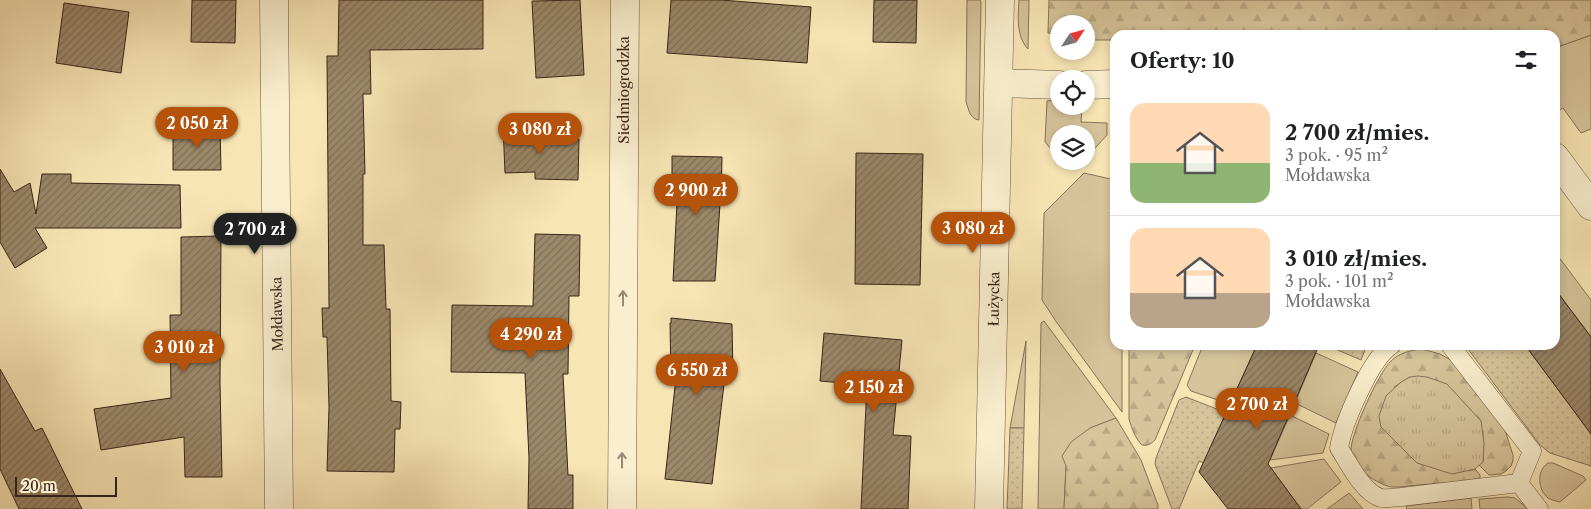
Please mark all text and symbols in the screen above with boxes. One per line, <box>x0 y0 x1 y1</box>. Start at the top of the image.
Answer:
north arrow <box>1050 15 1095 60</box>
map controls <box>1050 15 1095 170</box>
street label: Siedmiogrodzka <box>615 36 633 144</box>
icon: filters <box>1512 46 1540 74</box>
text: Oferty: 10 <box>1130 48 1235 73</box>
button: locate <box>1050 70 1095 115</box>
pin: 2 050 zł <box>145 106 249 149</box>
pin: 3 080 zł <box>488 112 592 155</box>
text: 2 050 zł <box>166 113 228 133</box>
text: 3 080 zł <box>509 119 571 139</box>
text: 2 700 zł/mies. <box>1285 120 1429 145</box>
icon: home <box>1170 123 1230 183</box>
button: layers <box>1050 125 1095 170</box>
text: 3 pok. · 95 m² <box>1285 145 1388 165</box>
text: Mołdawska <box>1285 165 1370 185</box>
pin: 2 900 zł <box>644 174 748 216</box>
text: 2 900 zł <box>665 180 727 200</box>
pin: 2 700 zł <box>203 212 307 255</box>
pin: 3 080 zł <box>921 212 1025 254</box>
text: 3 080 zł <box>942 218 1004 238</box>
text: 2 700 zł <box>225 219 285 239</box>
text: 3 010 zł/mies. <box>1285 246 1427 271</box>
icon: home <box>1170 248 1230 308</box>
street label: Łużycka <box>985 271 1003 327</box>
text: 3 pok. · 101 m² <box>1285 271 1394 291</box>
street label: Mołdawska <box>267 276 287 352</box>
one-way arrow <box>618 290 628 306</box>
text: Mołdawska <box>1285 291 1370 311</box>
pin: 4 290 zł <box>479 318 583 360</box>
text: 4 290 zł <box>500 324 562 344</box>
pin: 3 010 zł <box>132 330 236 373</box>
text: 3 010 zł <box>154 337 214 357</box>
pin: 6 550 zł <box>645 354 749 396</box>
text: 6 550 zł <box>667 360 727 380</box>
pin: 2 150 zł <box>822 370 926 413</box>
text: 2 150 zł <box>845 377 903 397</box>
pin: 2 700 zł <box>1205 388 1309 430</box>
text: 2 700 zł <box>1227 394 1287 414</box>
one-way arrow <box>617 453 627 469</box>
scale bar <box>15 474 118 497</box>
text: 20 m <box>22 477 56 495</box>

